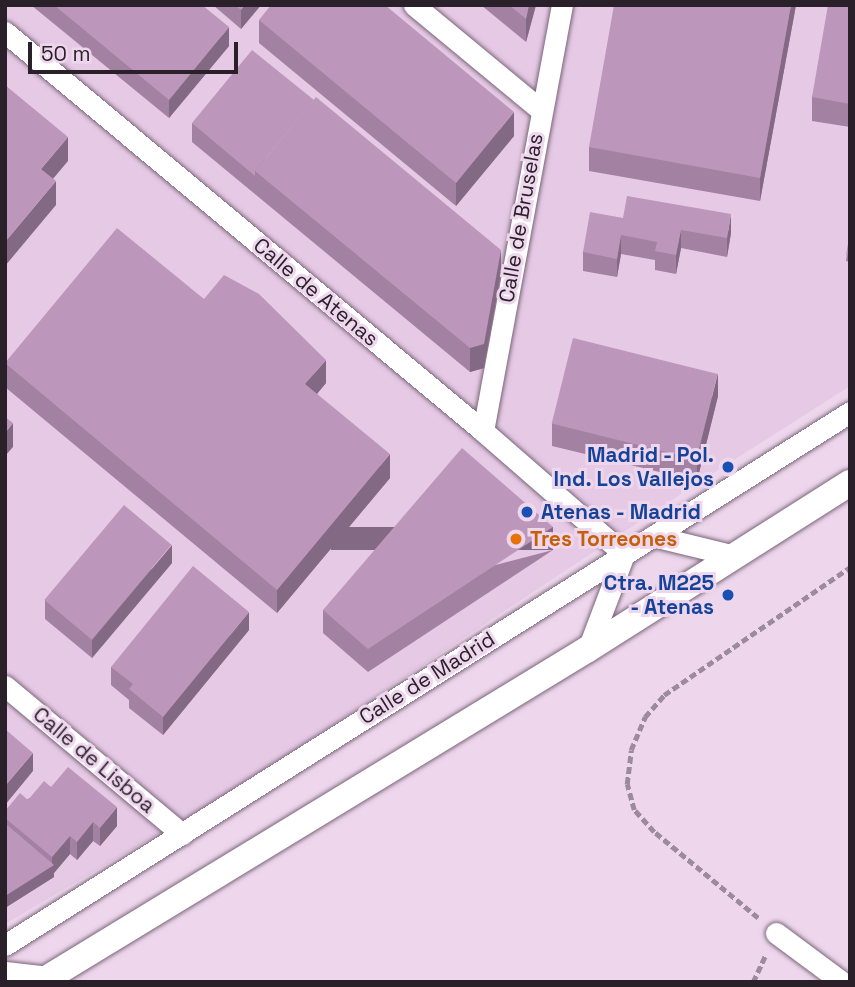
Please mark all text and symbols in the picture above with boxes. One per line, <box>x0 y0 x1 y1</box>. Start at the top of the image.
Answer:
scale bar <box>32 28 242 72</box>
text: 50 m <box>41 40 91 67</box>
street label: Calle de Bruselas <box>494 131 548 305</box>
street label: Calle de Atenas <box>248 232 384 352</box>
place label: Madrid - Pol. Ind. Los Vallejos <box>553 442 714 492</box>
marker: Madrid - Pol. Ind. Los Vallejos <box>720 459 736 475</box>
place label: Atenas - Madrid <box>541 499 702 525</box>
marker: Atenas - Madrid <box>519 504 535 520</box>
place label: Tres Torreones <box>530 526 678 552</box>
marker: Tres Torreones <box>508 531 524 547</box>
place label: Ctra. M225 - Atenas <box>603 570 714 620</box>
marker: Ctra. M225 - Atenas <box>720 587 736 603</box>
street label: Calle de Madrid <box>355 626 499 730</box>
street label: Calle de Lisboa <box>28 702 160 818</box>

